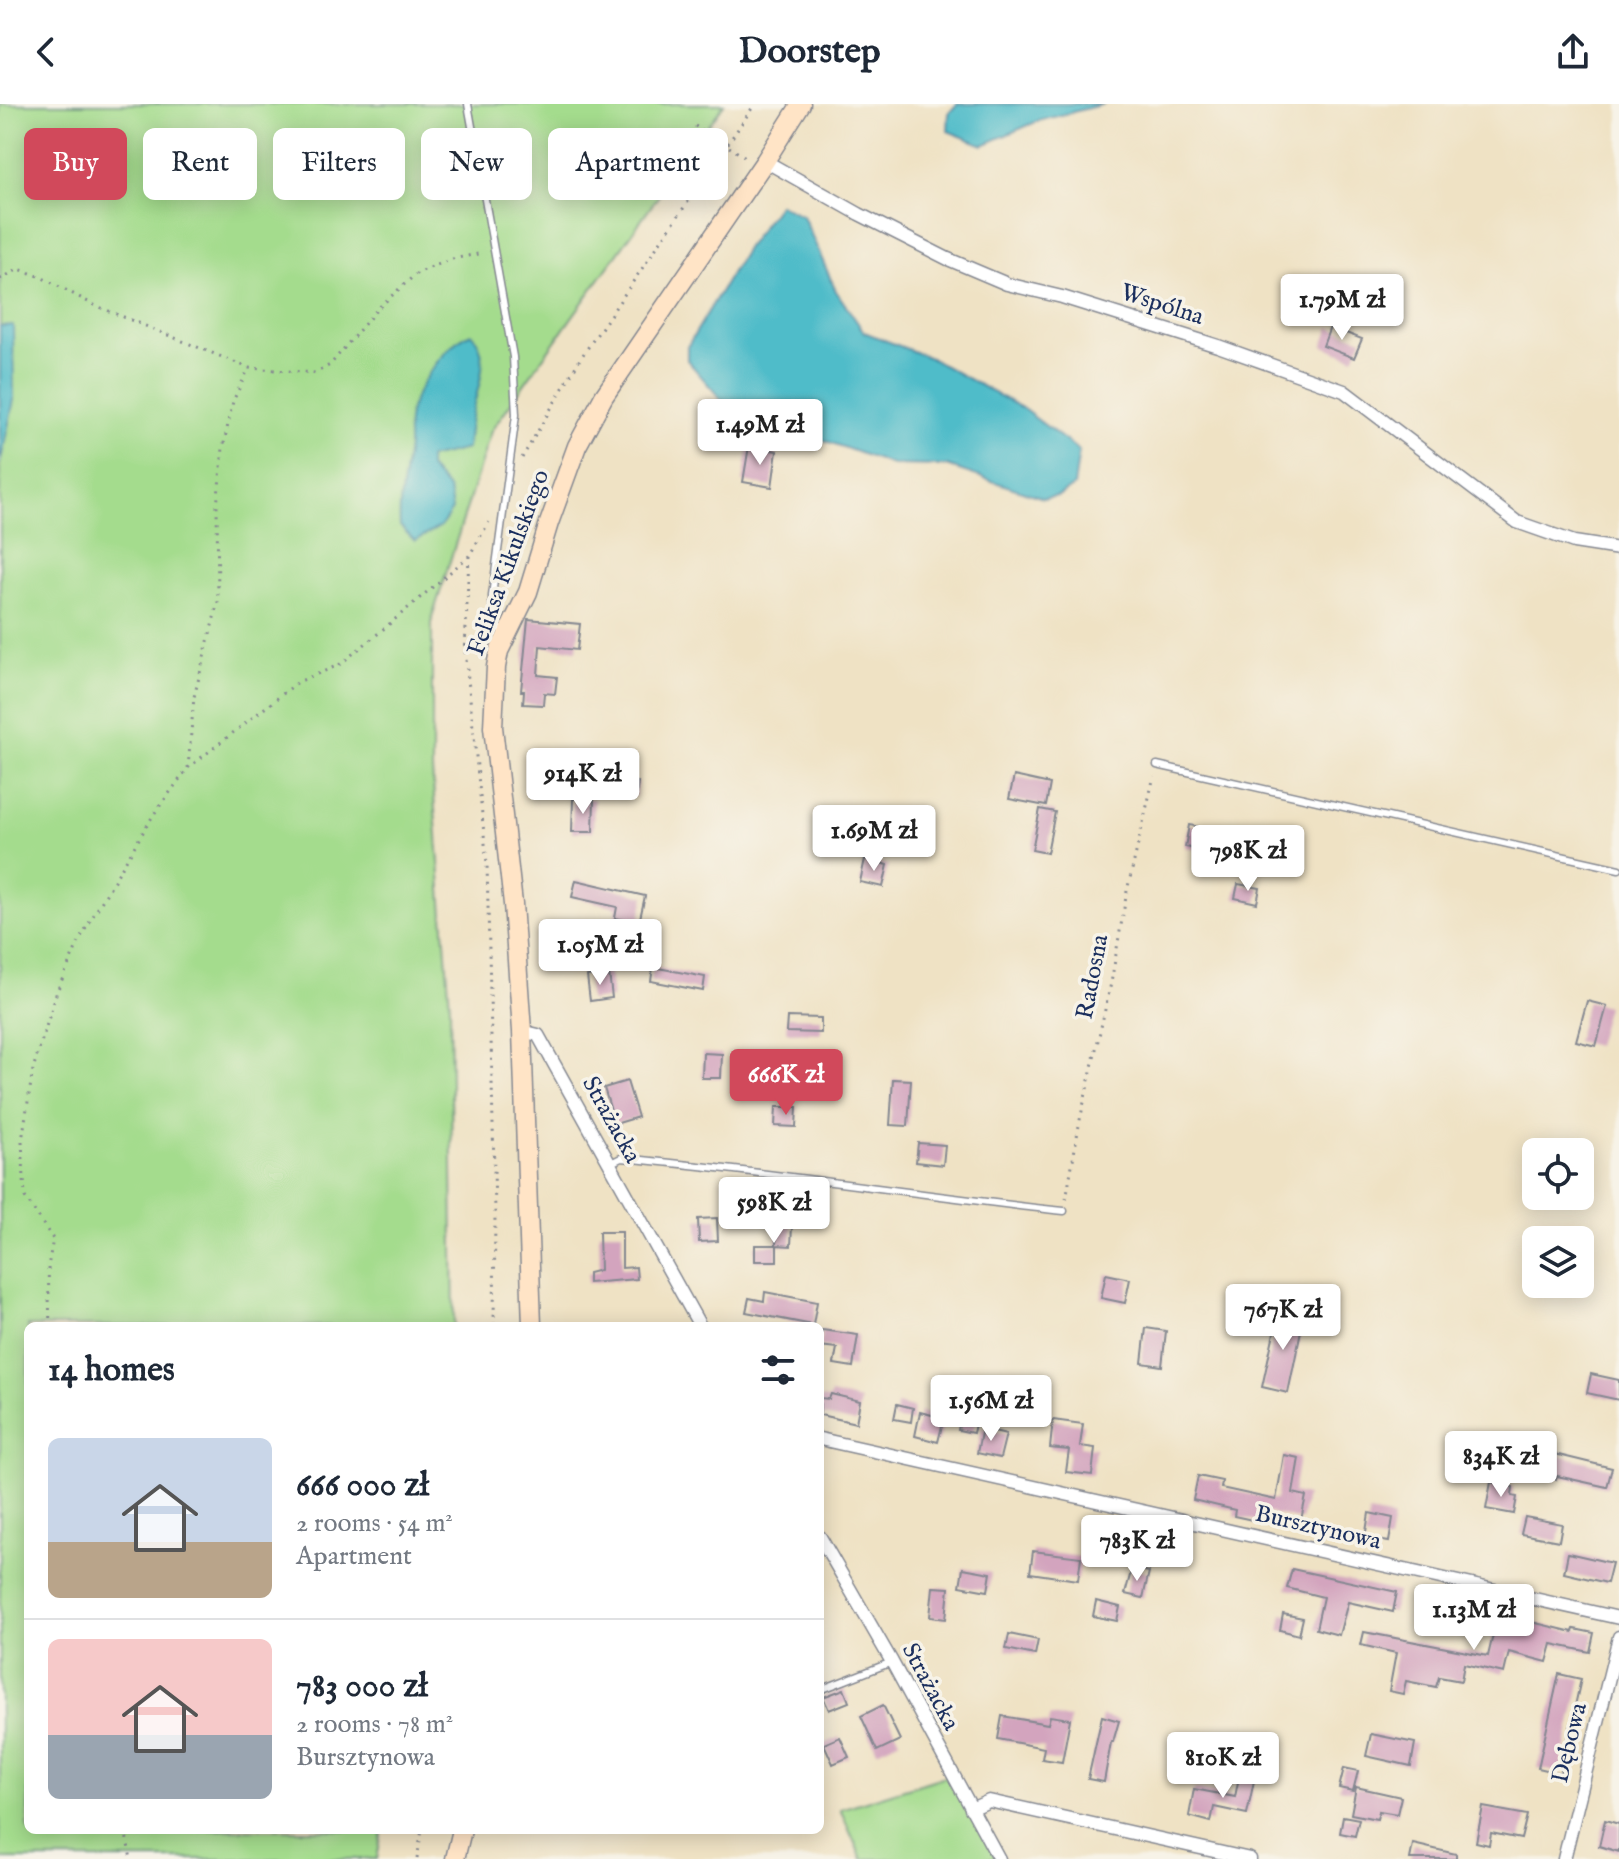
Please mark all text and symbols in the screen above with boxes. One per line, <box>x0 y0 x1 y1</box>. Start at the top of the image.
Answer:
text: Doorstep <box>739 29 880 75</box>
icon: back <box>24 30 68 74</box>
icon: share <box>1551 30 1595 74</box>
chip: Buy <box>24 128 127 200</box>
chip: Rent <box>143 128 257 200</box>
chip: Filters <box>273 128 405 200</box>
chip: New <box>421 128 532 200</box>
chip: Apartment <box>548 128 728 200</box>
pin: 1.79M zł <box>1259 274 1425 342</box>
street label: Wspólna <box>1116 277 1208 333</box>
text: 1.79M zł <box>1299 283 1385 316</box>
pin: 1.49M zł <box>677 399 843 467</box>
text: 1.49M zł <box>716 408 804 441</box>
street label: Feliksa Kikulskiego <box>461 466 557 660</box>
pin: 914K zł <box>509 748 657 816</box>
text: 914K zł <box>544 757 622 790</box>
pin: 1.69M zł <box>791 805 957 873</box>
text: 1.69M zł <box>831 814 917 847</box>
pin: 798K zł <box>1174 825 1322 893</box>
text: 798K zł <box>1209 834 1287 867</box>
pin: 1.05M zł <box>517 919 683 987</box>
text: 1.05M zł <box>557 928 643 961</box>
street label: Radosna <box>1070 931 1117 1022</box>
pin: 666K zł <box>712 1049 860 1117</box>
text: 666K zł <box>748 1058 824 1091</box>
street label: Strażacka <box>574 1071 648 1169</box>
map controls <box>1522 1138 1594 1298</box>
button: locate <box>1522 1138 1594 1210</box>
pin: 598K zł <box>700 1177 848 1245</box>
text: 598K zł <box>737 1186 811 1219</box>
button: layers <box>1522 1226 1594 1298</box>
pin: 767K zł <box>1209 1284 1357 1352</box>
text: 767K zł <box>1244 1293 1322 1326</box>
icon: filters <box>756 1348 800 1392</box>
text: 14 homes <box>48 1349 175 1392</box>
pin: 1.56M zł <box>908 1375 1074 1443</box>
text: 1.56M zł <box>949 1384 1033 1417</box>
pin: 834K zł <box>1427 1431 1575 1499</box>
text: 834K zł <box>1463 1440 1539 1473</box>
text: 666 000 zł <box>296 1464 429 1507</box>
icon: home <box>112 1470 208 1566</box>
street label: Bursztynowa <box>1252 1498 1385 1558</box>
text: 2 rooms · 54 m² <box>296 1507 453 1540</box>
pin: 783K zł <box>1063 1515 1211 1583</box>
text: 783K zł <box>1099 1524 1175 1557</box>
text: Apartment <box>296 1540 412 1573</box>
pin: 1.13M zł <box>1391 1584 1557 1652</box>
text: 1.13M zł <box>1432 1593 1516 1626</box>
street label: Strażacka <box>894 1638 966 1737</box>
text: 783 000 zł <box>296 1665 428 1708</box>
icon: home <box>112 1671 208 1767</box>
street label: Dębowa <box>1545 1699 1595 1787</box>
text: 2 rooms · 78 m² <box>296 1708 453 1741</box>
pin: 810K zł <box>1149 1732 1297 1800</box>
text: Bursztynowa <box>296 1741 435 1774</box>
text: 810K zł <box>1185 1741 1261 1774</box>

